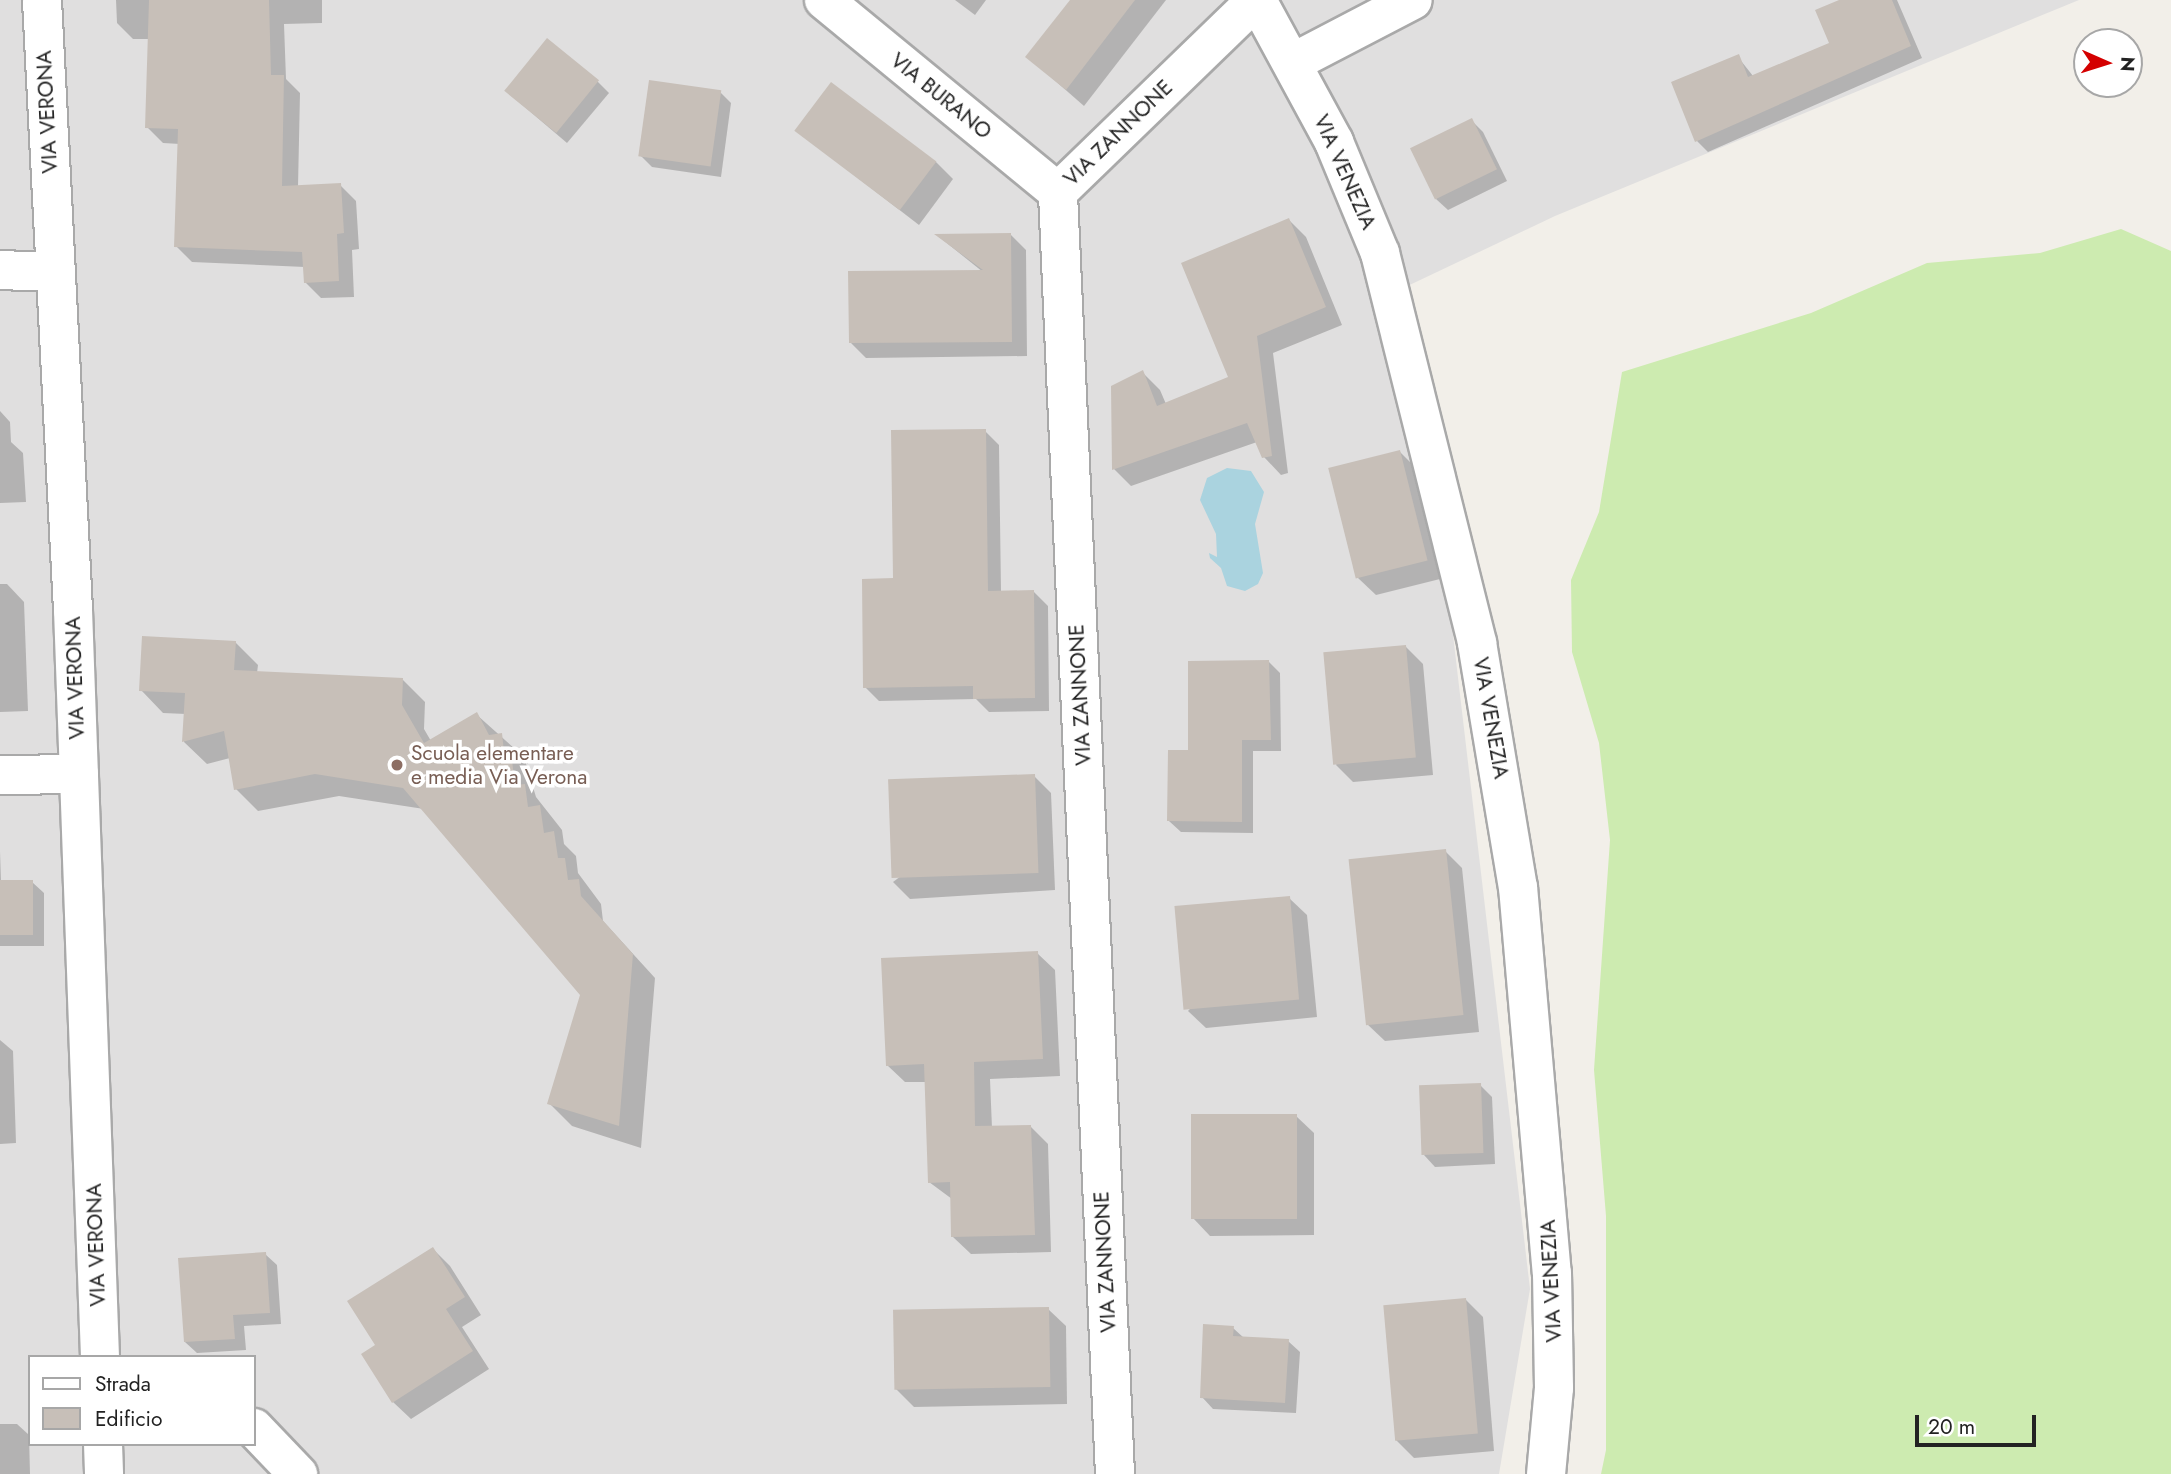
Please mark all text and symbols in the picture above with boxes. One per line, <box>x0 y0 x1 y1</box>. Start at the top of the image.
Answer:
north arrow <box>2073 28 2143 98</box>
street label: VIA BURANO <box>885 48 997 144</box>
street label: VIA VERONA <box>31 50 63 174</box>
text: N <box>2114 56 2141 72</box>
street label: VIA ZANNONE <box>1058 75 1178 191</box>
street label: VIA VENEZIA <box>1309 111 1381 233</box>
street label: VIA VERONA <box>60 616 90 740</box>
street label: VIA ZANNONE <box>1064 624 1096 766</box>
street label: VIA VENEZIA <box>1468 655 1514 781</box>
place label: Scuola elementare e media Via Verona <box>411 740 587 790</box>
marker: Scuola elementare e media Via Verona <box>389 757 405 773</box>
street label: VIA VERONA <box>81 1183 111 1307</box>
street label: VIA ZANNONE <box>1089 1191 1121 1333</box>
street label: VIA VENEZIA <box>1535 1219 1567 1343</box>
legend <box>28 1355 256 1446</box>
text: Strada <box>95 1369 151 1399</box>
scale bar <box>1919 1400 2040 1444</box>
text: Edificio <box>95 1404 162 1434</box>
text: 20 m <box>1928 1412 1975 1442</box>

